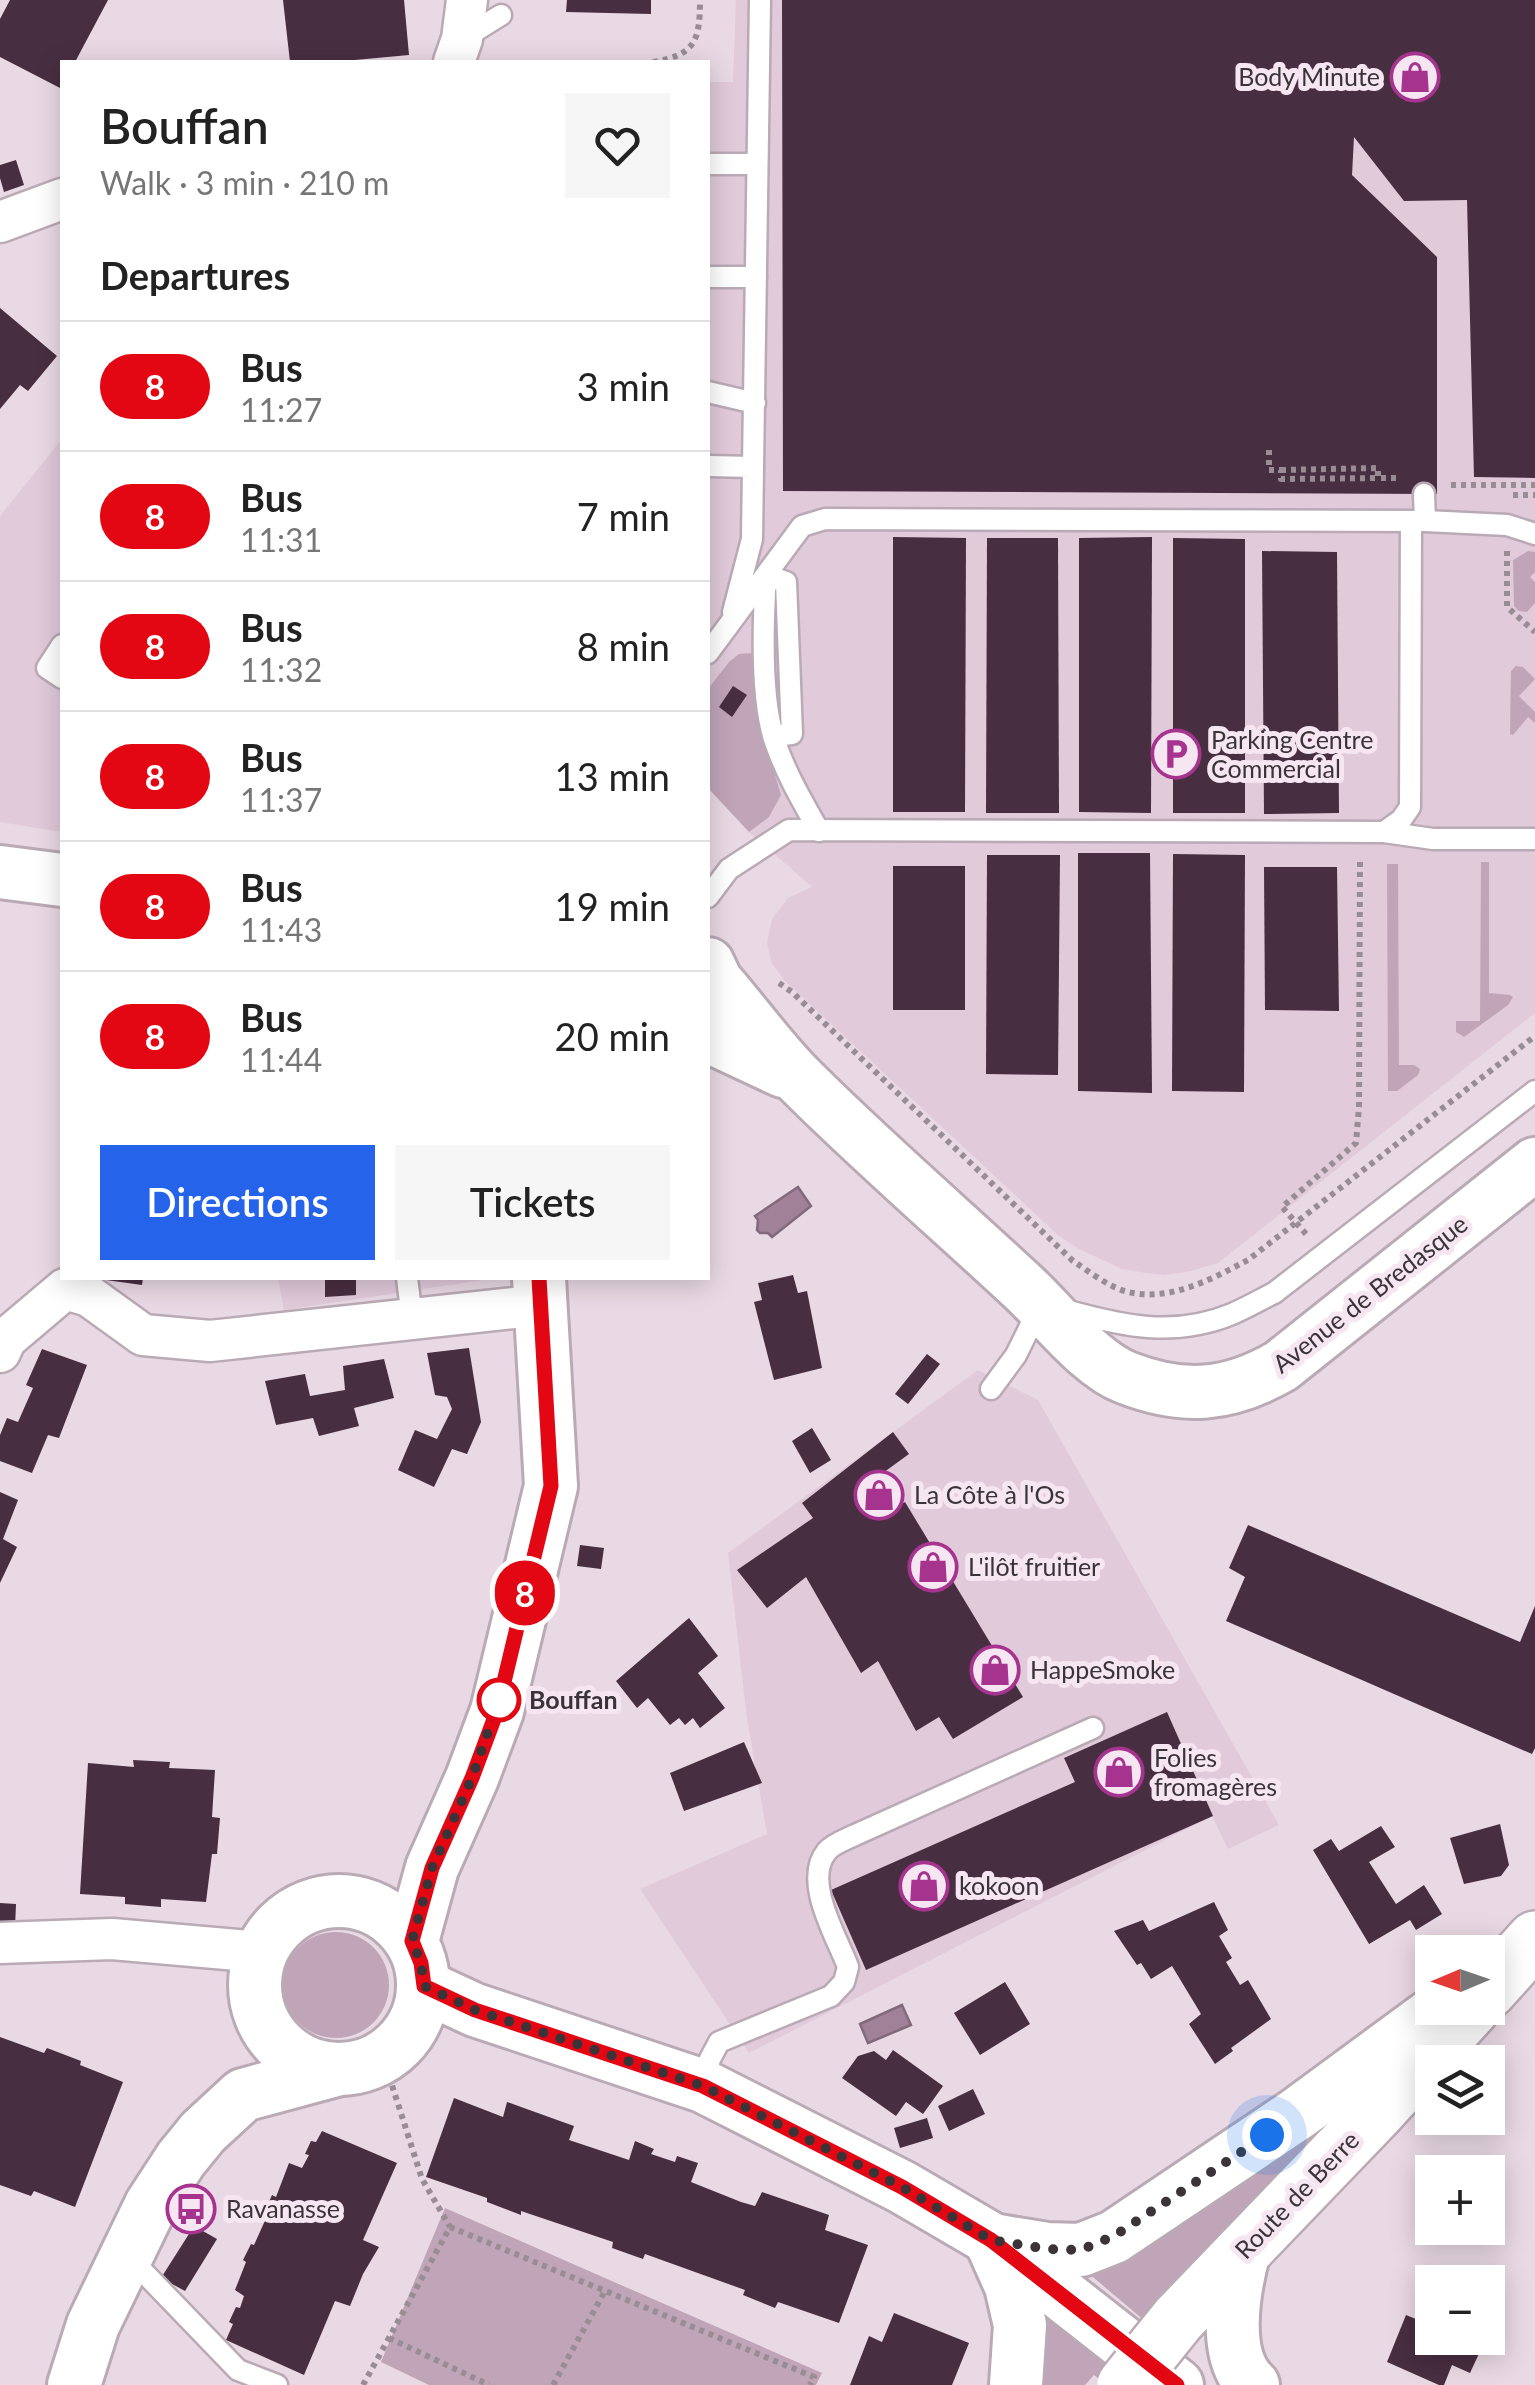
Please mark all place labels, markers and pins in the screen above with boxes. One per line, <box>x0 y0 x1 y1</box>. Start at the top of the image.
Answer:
shop icon: Body Minute <box>1389 51 1441 103</box>
place label: Body Minute <box>1238 61 1380 91</box>
place label: Parking Centre Commercial <box>1211 724 1373 783</box>
parking icon: Parking Centre Commercial <box>1150 728 1202 780</box>
shop icon: La Côte à l'Os <box>853 1469 905 1521</box>
place label: La Côte à l'Os <box>914 1479 1065 1509</box>
shop icon: L'ilôt fruitier <box>907 1541 959 1593</box>
place label: L'ilôt fruitier <box>968 1551 1100 1581</box>
shop icon: HappeSmoke <box>969 1644 1021 1696</box>
place label: HappeSmoke <box>1030 1654 1175 1684</box>
marker: Bouffan <box>478 1679 520 1721</box>
place label: Bouffan <box>529 1684 618 1714</box>
place label: Folies fromagères <box>1154 1742 1277 1801</box>
shop icon: Folies fromagères <box>1093 1746 1145 1798</box>
shop icon: kokoon <box>898 1860 950 1912</box>
place label: kokoon <box>959 1870 1039 1900</box>
bus stop icon: Ravanasse <box>165 2183 217 2235</box>
place label: Ravanasse <box>226 2193 340 2223</box>

